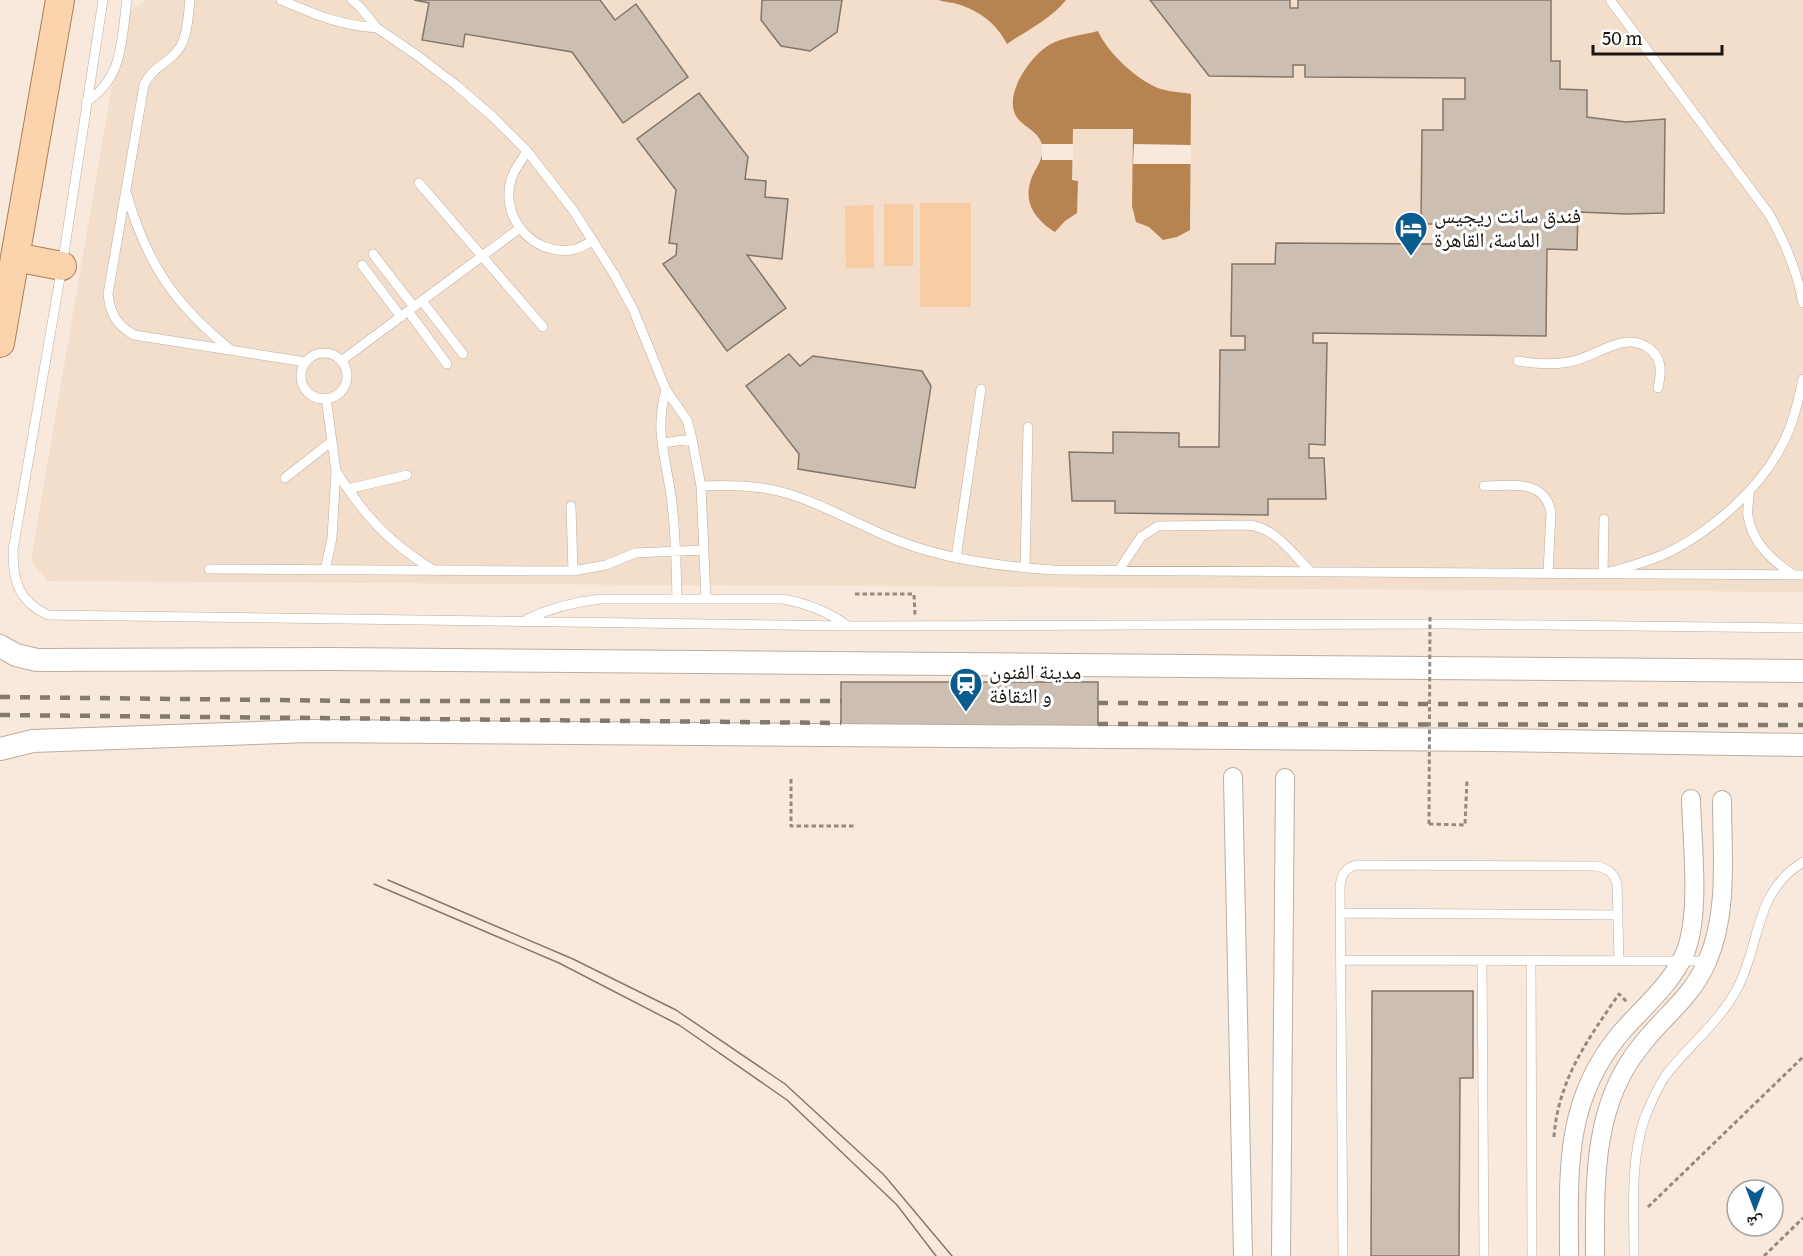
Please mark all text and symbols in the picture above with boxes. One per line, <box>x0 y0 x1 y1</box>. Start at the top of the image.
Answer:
scale bar <box>1593 18 1722 56</box>
text: 50 m <box>1602 24 1643 51</box>
place label: فندق سانت ريجيس الماسة، القاهرة <box>1434 198 1581 253</box>
hotel icon: فندق سانت ريجيس الماسة، القاهرة <box>1393 210 1429 257</box>
place label: مدينة الفنون و الثقافة <box>989 654 1081 709</box>
station icon: مدينة الفنون و الثقافة <box>948 666 984 713</box>
north arrow <box>1725 1178 1785 1238</box>
text: ش <box>1746 1212 1763 1236</box>

